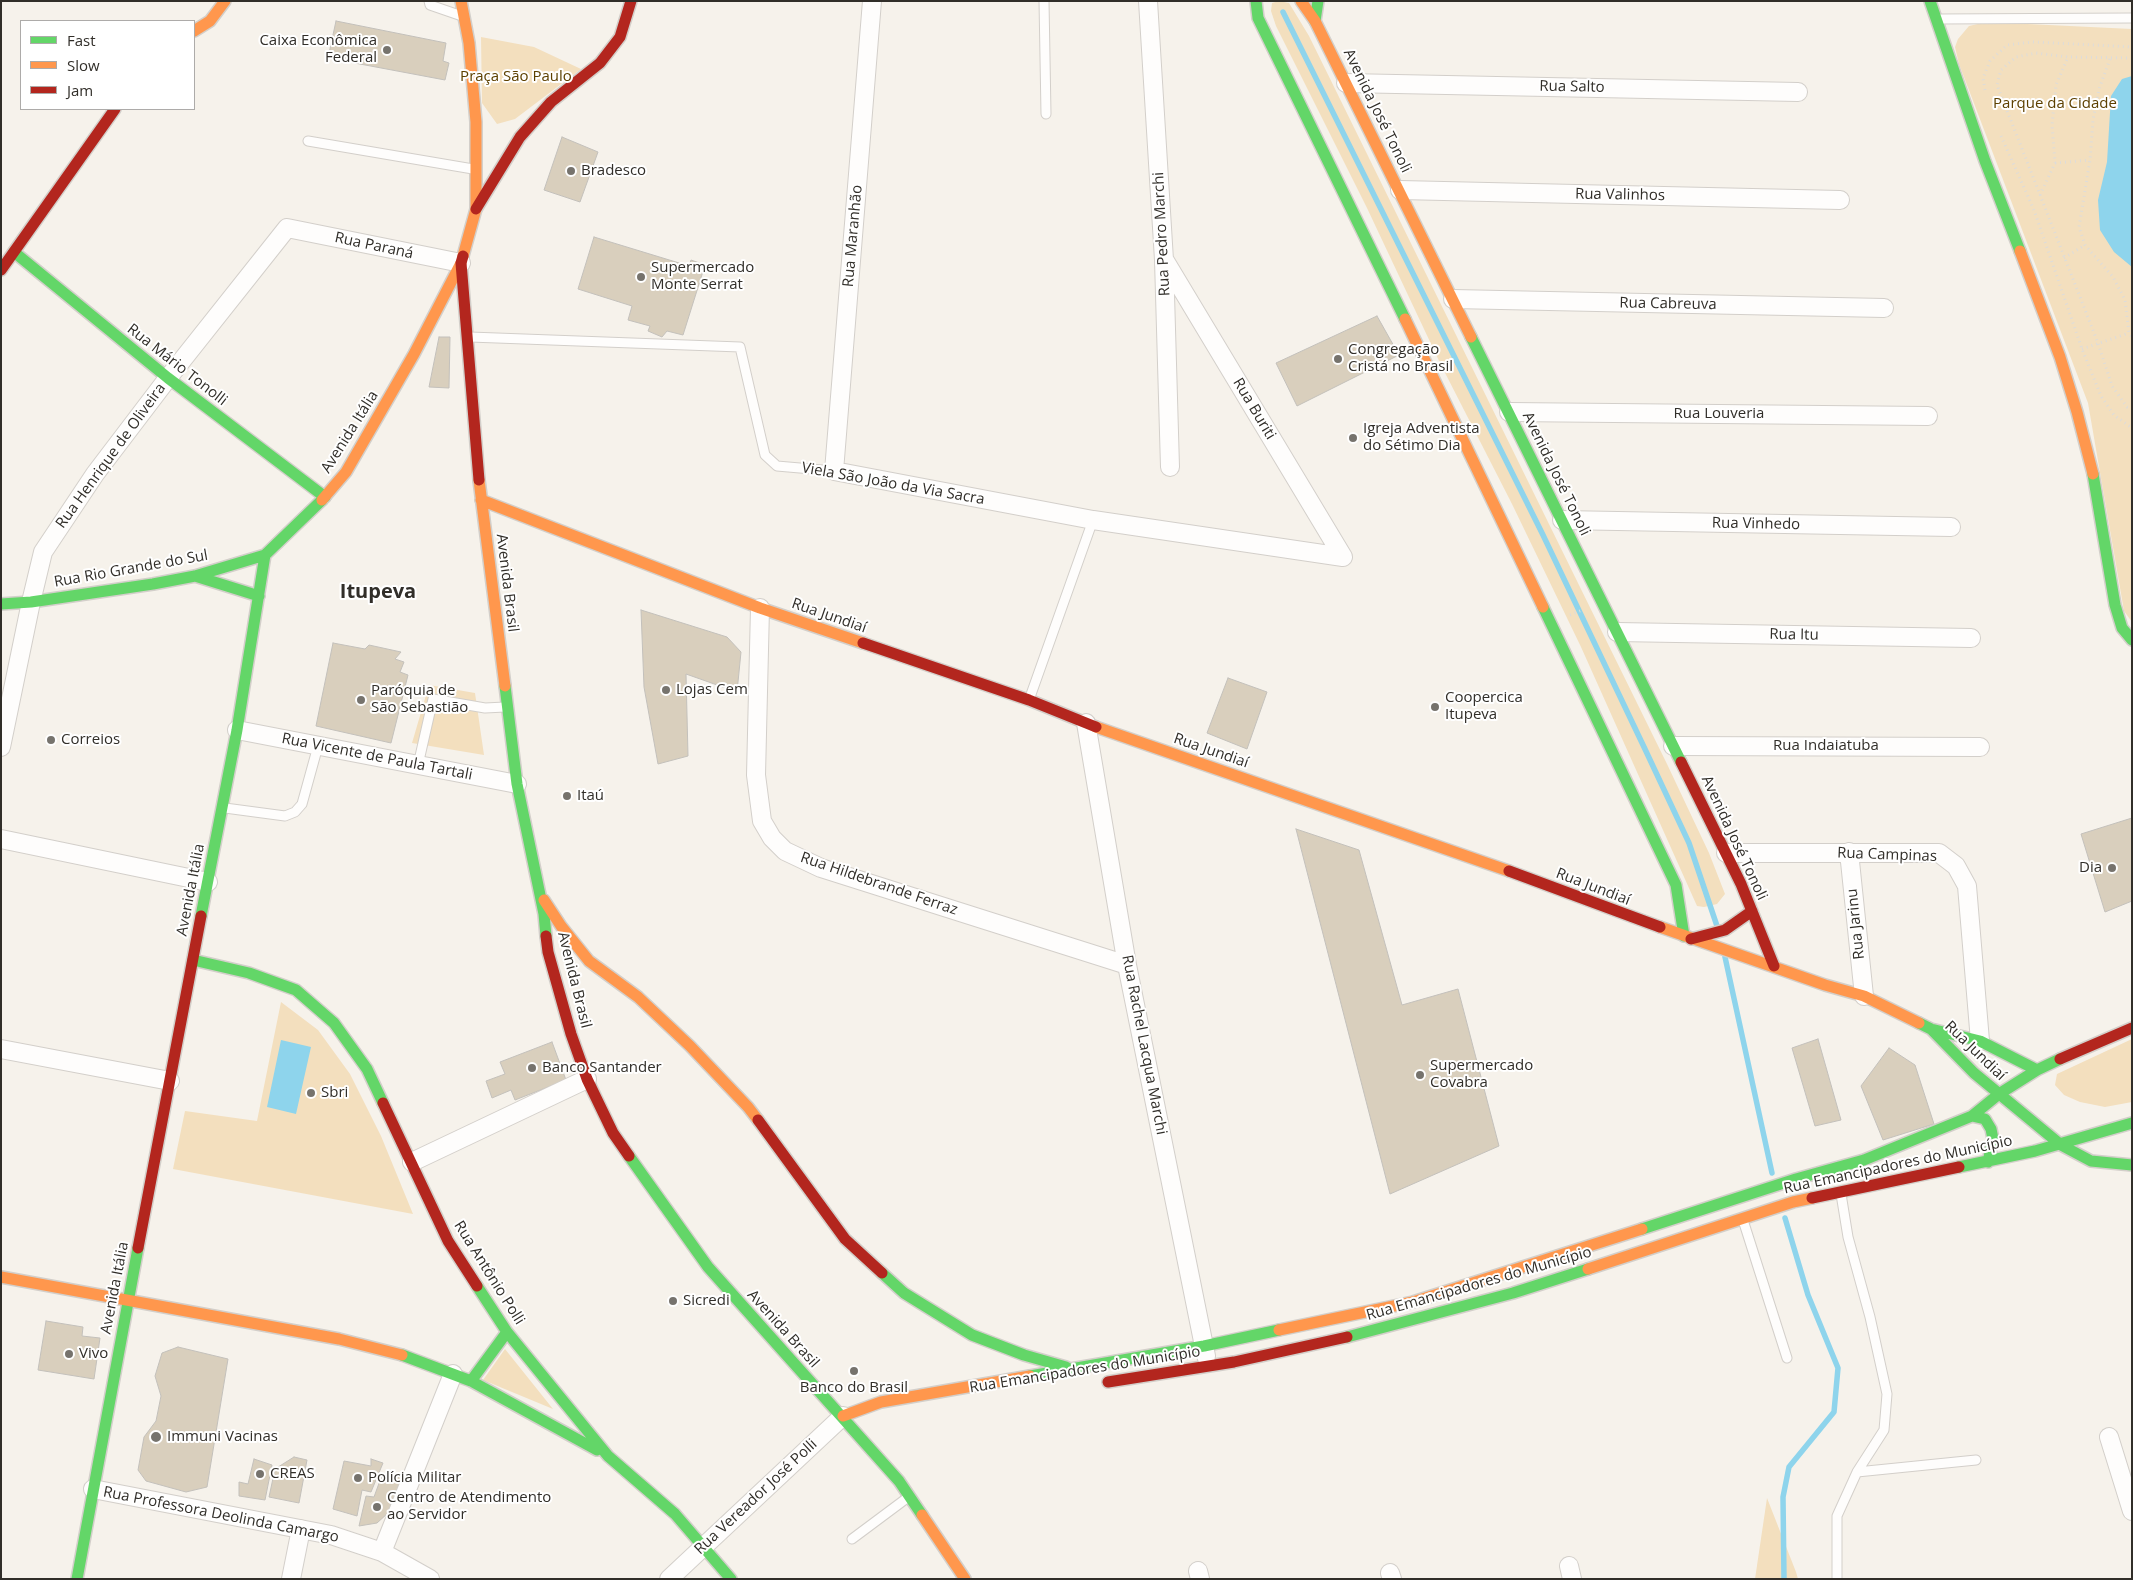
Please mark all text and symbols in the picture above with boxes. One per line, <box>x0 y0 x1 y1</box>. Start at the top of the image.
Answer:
legend <box>20 20 195 110</box>
text: Fast <box>67 30 96 50</box>
place label: Caixa Econômica Federal <box>259 32 377 67</box>
marker: Caixa Econômica Federal <box>381 44 393 56</box>
street label: Avenida José Tonoli <box>1339 46 1415 176</box>
text: Slow <box>67 55 100 75</box>
park label: Praça São Paulo <box>460 68 572 86</box>
street label: Rua Salto <box>1539 77 1605 97</box>
text: Jam <box>67 80 93 100</box>
park label: Parque da Cidade <box>1993 95 2117 113</box>
place label: Bradesco <box>581 162 646 180</box>
marker: Bradesco <box>565 165 577 177</box>
street label: Rua Pedro Marchi <box>1150 171 1174 297</box>
street label: Rua Maranhão <box>840 184 866 288</box>
street label: Rua Valinhos <box>1575 185 1665 205</box>
street label: Rua Paraná <box>333 229 415 263</box>
place label: Supermercado Monte Serrat <box>651 259 754 294</box>
marker: Supermercado Monte Serrat <box>635 271 647 283</box>
street label: Rua Cabreuva <box>1619 294 1717 314</box>
street label: Rua Mário Tonolli <box>123 320 231 410</box>
place label: Congregação Cristá no Brasil <box>1348 341 1453 376</box>
marker: Congregação Cristá no Brasil <box>1332 353 1344 365</box>
street label: Rua Buriti <box>1229 375 1279 443</box>
street label: Rua Henrique de Oliveira <box>52 380 170 532</box>
street label: Avenida Itália <box>318 388 382 476</box>
street label: Rua Louveria <box>1674 405 1764 423</box>
street label: Avenida José Tonoli <box>1518 409 1594 539</box>
place label: Igreja Adventista do Sétimo Dia <box>1363 420 1480 455</box>
marker: Igreja Adventista do Sétimo Dia <box>1347 432 1359 444</box>
street label: Viela São João da Via Sacra <box>800 459 986 509</box>
street label: Rua Vinhedo <box>1712 514 1800 534</box>
street label: Avenida Brasil <box>492 533 522 633</box>
street label: Rua Rio Grande do Sul <box>53 547 209 591</box>
district label: Itupeva <box>340 580 416 604</box>
street label: Rua Jundiaí <box>789 595 869 637</box>
street label: Rua Itu <box>1769 626 1819 644</box>
place label: Lojas Cem <box>676 681 748 699</box>
place label: Paróquia de São Sebastião <box>371 682 468 717</box>
marker: Lojas Cem <box>660 684 672 696</box>
place label: Coopercica Itupeva <box>1445 689 1523 724</box>
marker: Paróquia de São Sebastião <box>355 694 367 706</box>
marker: Coopercica Itupeva <box>1429 701 1441 713</box>
street label: Rua Vicente de Paula Tartali <box>280 730 474 784</box>
street label: Rua Jundiaí <box>1171 730 1251 772</box>
place label: Correios <box>61 731 120 749</box>
marker: Correios <box>45 734 57 746</box>
street label: Rua Indaiatuba <box>1773 737 1879 755</box>
street label: Avenida José Tonoli <box>1697 773 1771 903</box>
place label: Itaú <box>577 787 604 805</box>
marker: Itaú <box>561 790 573 802</box>
street label: Avenida Itália <box>173 842 209 938</box>
street label: Rua Campinas <box>1837 844 1937 866</box>
street label: Rua Hildebrande Ferraz <box>798 849 960 919</box>
place label: Dia <box>2079 859 2102 877</box>
marker: Dia <box>2106 862 2118 874</box>
street label: Rua Jundiaí <box>1553 865 1633 909</box>
street label: Rua Jarinu <box>1843 888 1869 960</box>
street label: Avenida Brasil <box>553 930 595 1030</box>
street label: Rua Rachel Lacqua Marchi <box>1118 954 1170 1136</box>
street label: Rua Jundiaí <box>1941 1017 2009 1085</box>
place label: Supermercado Covabra <box>1430 1057 1533 1092</box>
place label: Banco Santander <box>542 1059 662 1077</box>
marker: Banco Santander <box>526 1062 538 1074</box>
marker: Supermercado Covabra <box>1414 1069 1426 1081</box>
place label: Sbri <box>321 1084 348 1102</box>
marker: Sbri <box>305 1087 317 1099</box>
street label: Rua Emancipadores do Município <box>1782 1132 2014 1198</box>
street label: Rua Antônio Polli <box>450 1218 528 1328</box>
street label: Avenida Itália <box>97 1240 133 1336</box>
street label: Rua Emancipadores do Município <box>1364 1243 1594 1325</box>
street label: Avenida Brasil <box>743 1286 823 1372</box>
place label: Sicredi <box>683 1292 730 1310</box>
marker: Sicredi <box>667 1295 679 1307</box>
street label: Rua Emancipadores do Município <box>968 1343 1202 1397</box>
place label: Vivo <box>79 1345 108 1363</box>
marker: Vivo <box>63 1348 75 1360</box>
marker: Banco do Brasil <box>848 1365 860 1377</box>
place label: Banco do Brasil <box>800 1379 908 1397</box>
place label: Immuni Vacinas <box>167 1428 278 1446</box>
marker: Immuni Vacinas <box>149 1430 163 1444</box>
street label: Rua Vereador José Polli <box>691 1435 821 1559</box>
place label: CREAS <box>270 1465 315 1483</box>
marker: CREAS <box>254 1468 266 1480</box>
place label: Polícia Militar <box>368 1469 461 1487</box>
marker: Polícia Militar <box>352 1472 364 1484</box>
street label: Rua Professora Deolinda Camargo <box>102 1483 340 1547</box>
place label: Centro de Atendimento ao Servidor <box>387 1489 551 1524</box>
marker: Centro de Atendimento ao Servidor <box>371 1501 383 1513</box>

